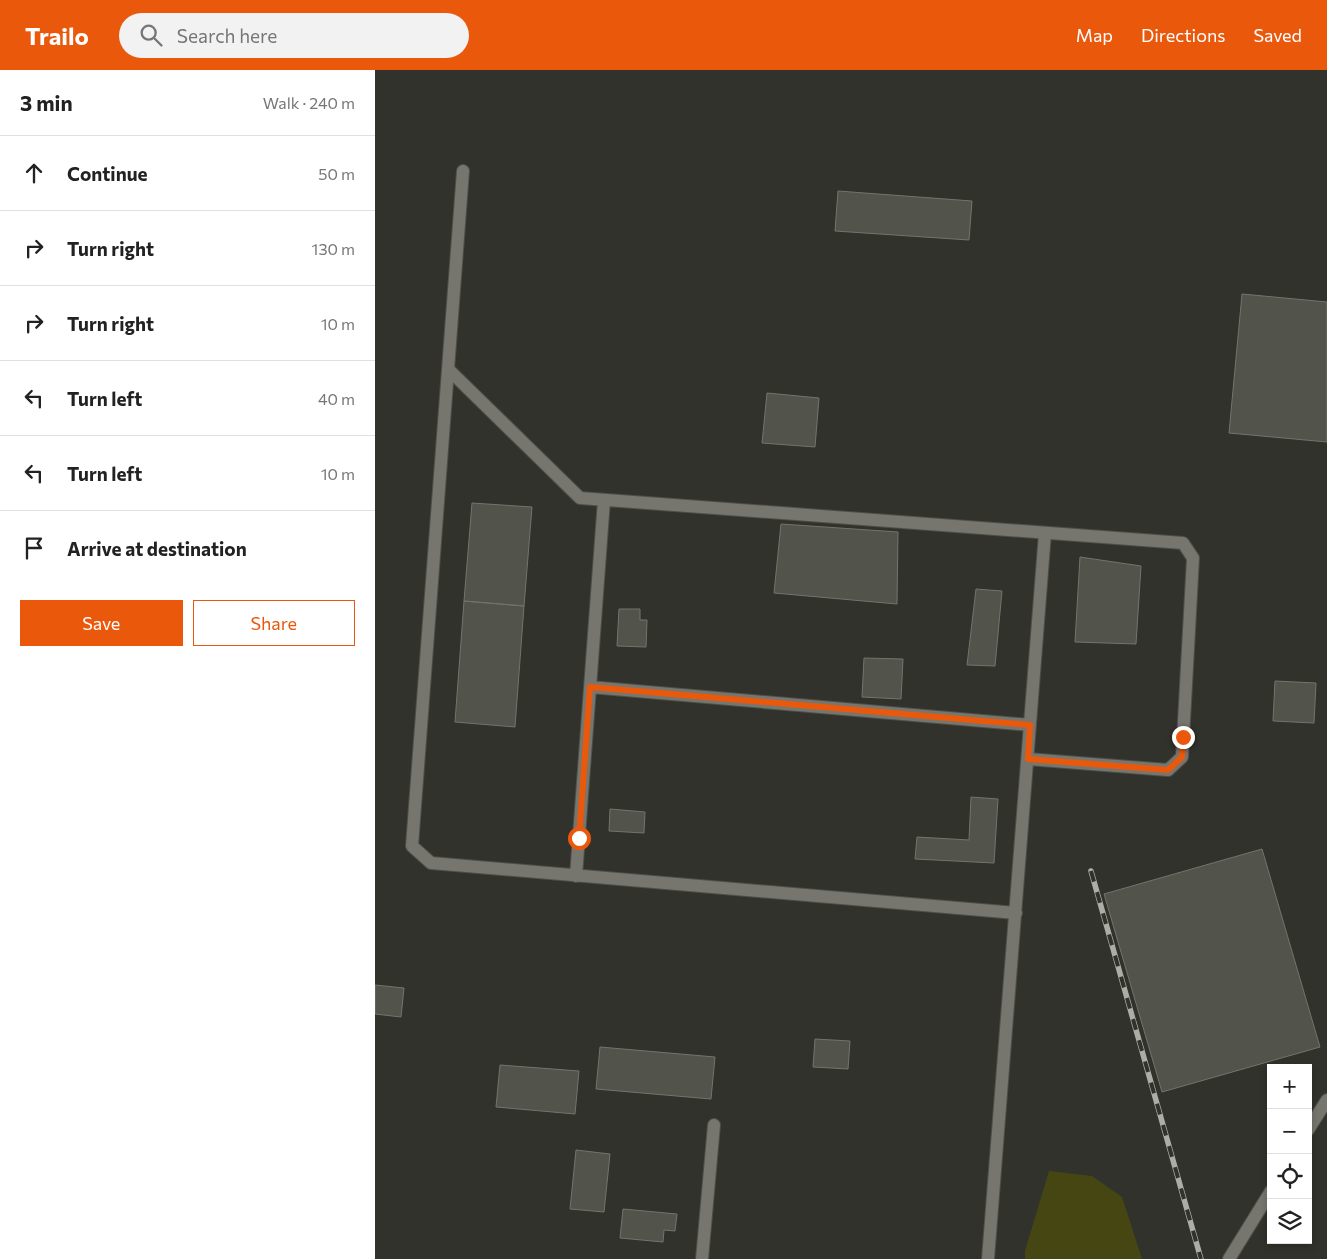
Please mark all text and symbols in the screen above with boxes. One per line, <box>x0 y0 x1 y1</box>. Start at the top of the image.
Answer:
search box <box>119 13 469 58</box>
text: Trailo <box>25 21 89 50</box>
icon: search <box>137 21 165 49</box>
text: Search here <box>177 24 277 47</box>
text: Map <box>1076 24 1113 46</box>
text: Directions <box>1141 24 1225 46</box>
text: Saved <box>1253 24 1302 46</box>
text: 3 min <box>20 90 73 115</box>
text: Walk · 240 m <box>263 93 355 112</box>
icon: ahead <box>20 159 48 187</box>
text: Continue <box>67 162 147 185</box>
text: 50 m <box>318 164 355 183</box>
icon: right <box>20 234 48 262</box>
text: Turn right <box>67 237 154 260</box>
text: 130 m <box>312 239 355 258</box>
icon: right <box>20 309 48 337</box>
text: Turn right <box>67 312 154 335</box>
text: 10 m <box>321 314 355 333</box>
icon: left <box>20 384 48 412</box>
text: Turn left <box>67 387 142 410</box>
text: 40 m <box>318 389 355 408</box>
icon: left <box>20 459 48 487</box>
text: Turn left <box>67 462 142 485</box>
text: 10 m <box>321 464 355 483</box>
icon: arrive <box>20 534 48 562</box>
text: Arrive at destination <box>67 537 247 560</box>
button: Save <box>20 600 183 646</box>
button: Share <box>193 600 355 646</box>
route end <box>1172 726 1195 749</box>
route start <box>568 827 591 850</box>
map controls <box>1267 1064 1312 1244</box>
button: + <box>1267 1064 1312 1109</box>
button: − <box>1267 1109 1312 1154</box>
button: locate <box>1267 1154 1312 1199</box>
button: layers <box>1267 1199 1312 1244</box>

